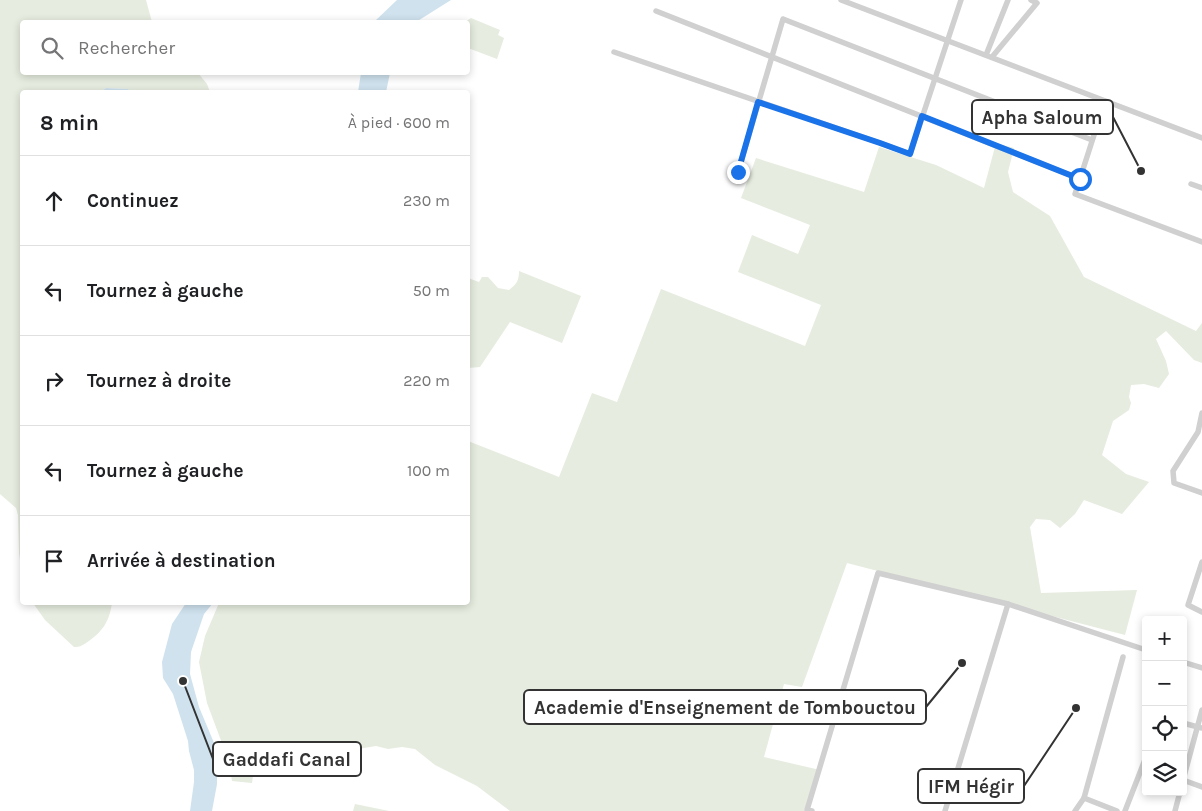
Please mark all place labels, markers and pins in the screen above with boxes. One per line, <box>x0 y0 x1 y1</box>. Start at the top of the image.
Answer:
callout: Apha Saloum <box>972 100 1113 134</box>
callout: Academie d'Enseignement de Tombouctou <box>524 690 926 724</box>
callout: Gaddafi Canal <box>213 742 361 776</box>
callout: IFM Hégir <box>918 769 1024 803</box>

